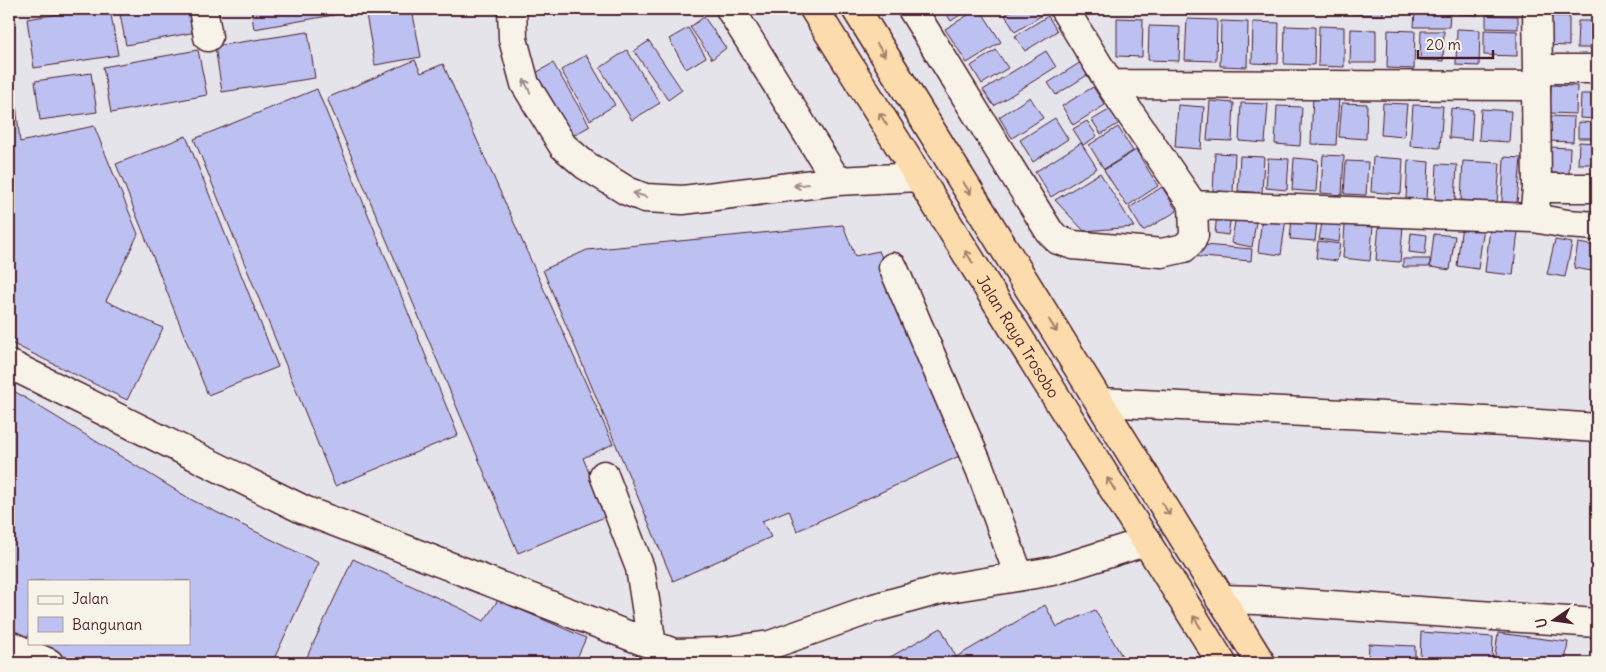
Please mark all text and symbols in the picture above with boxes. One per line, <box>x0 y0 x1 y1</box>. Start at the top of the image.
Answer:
scale bar <box>1418 28 1494 60</box>
text: 20 m <box>1426 35 1461 54</box>
one-way arrow <box>877 43 887 57</box>
one-way arrow <box>522 78 532 93</box>
one-way arrow <box>878 113 888 127</box>
one-way arrow <box>793 180 809 190</box>
one-way arrow <box>963 181 973 195</box>
one-way arrow <box>632 190 648 200</box>
one-way arrow <box>964 250 975 264</box>
street label: Jalan Raya Trosobo <box>972 271 1064 402</box>
one-way arrow <box>1048 319 1058 333</box>
one-way arrow <box>1106 477 1116 491</box>
one-way arrow <box>1161 502 1171 516</box>
legend <box>28 580 190 644</box>
text: Jalan <box>72 589 109 608</box>
north arrow <box>1528 594 1578 644</box>
text: Bangunan <box>72 615 142 634</box>
one-way arrow <box>1192 615 1202 629</box>
text: U <box>1531 616 1551 630</box>

